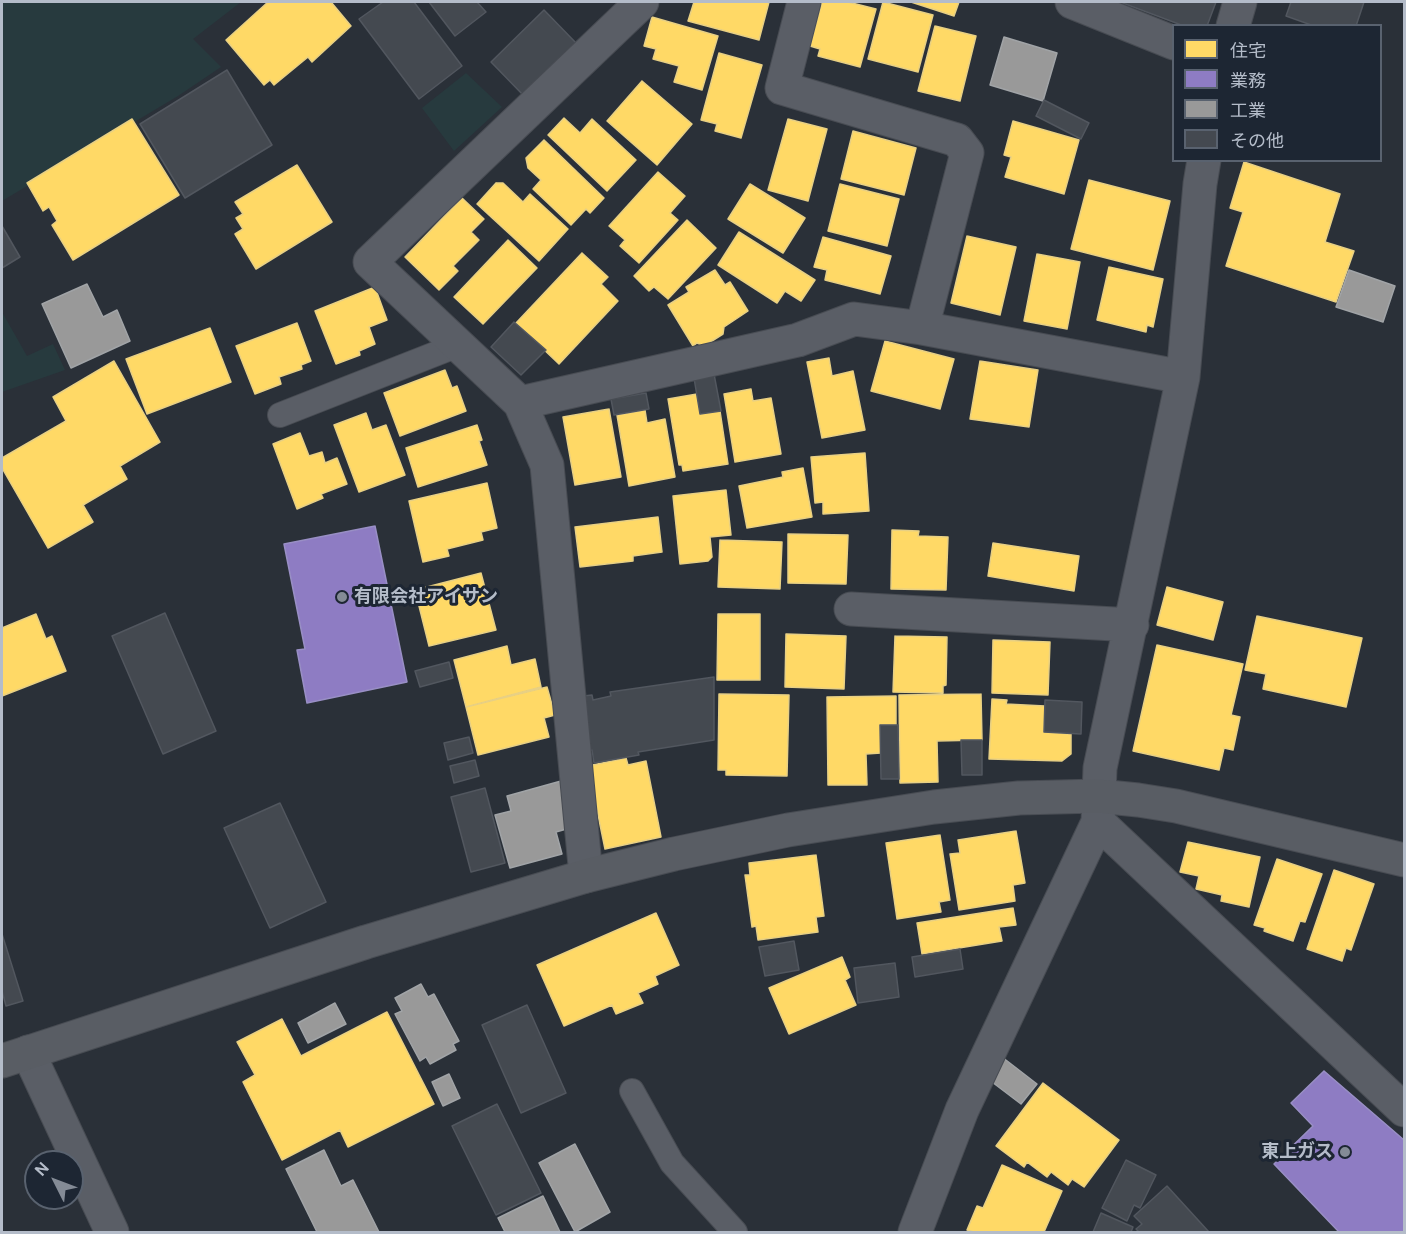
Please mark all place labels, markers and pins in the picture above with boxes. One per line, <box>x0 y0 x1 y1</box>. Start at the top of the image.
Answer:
place label: 有限会社アイサン <box>354 586 498 608</box>
marker: 有限会社アイサン <box>335 590 349 604</box>
place label: 東上ガス <box>1261 1141 1333 1163</box>
marker: 東上ガス <box>1338 1145 1352 1159</box>

